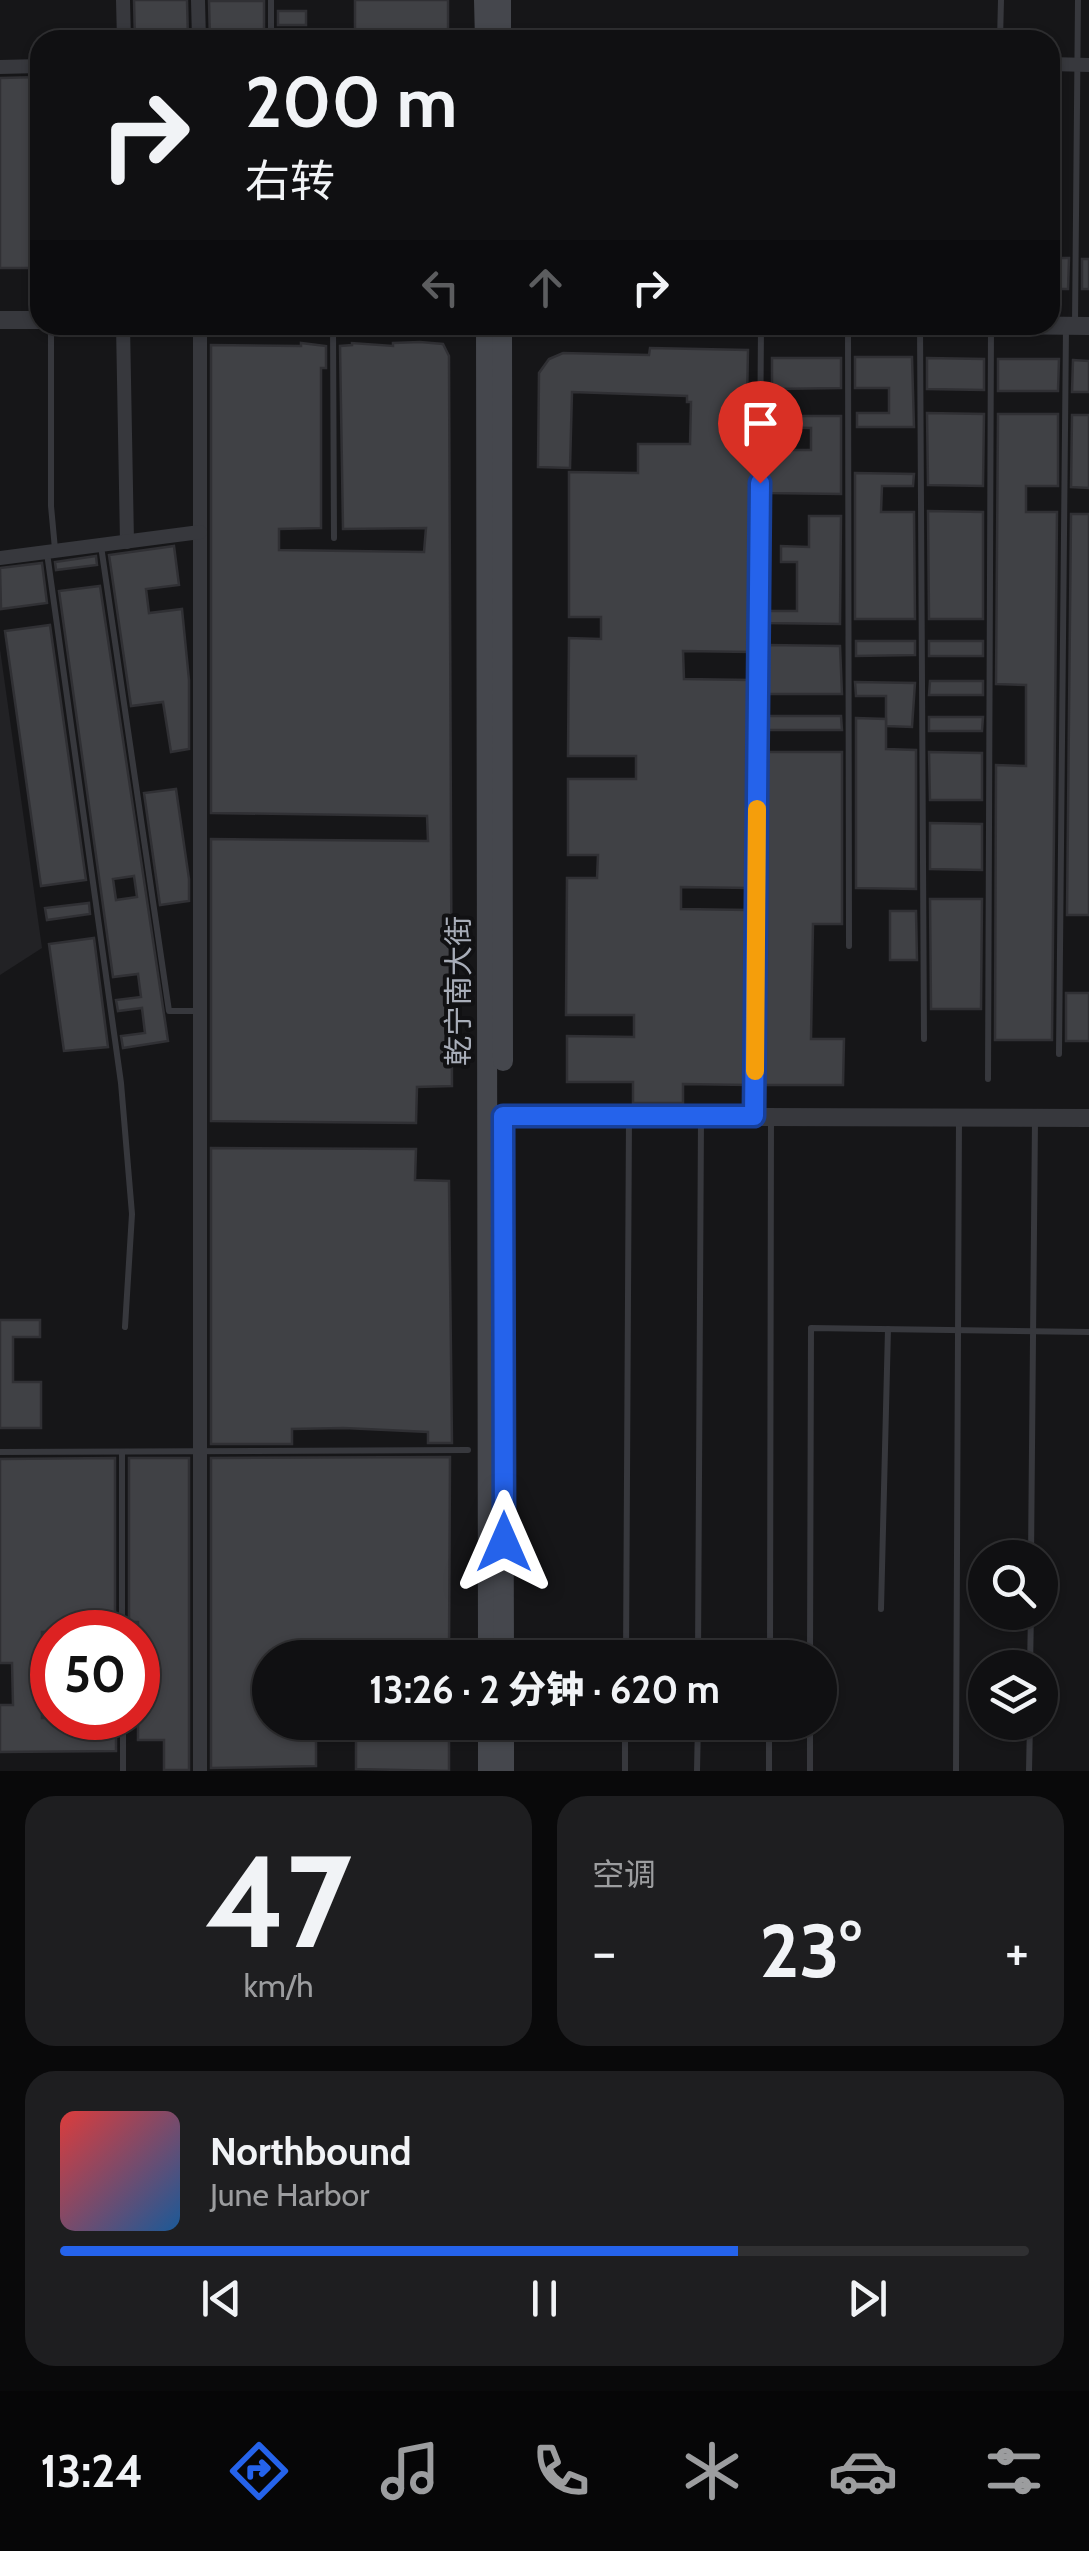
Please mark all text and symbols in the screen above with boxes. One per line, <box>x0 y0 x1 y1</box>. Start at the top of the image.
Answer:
text: 200 m <box>245 59 457 145</box>
icon: right <box>80 70 210 200</box>
text: 右转 <box>245 154 335 208</box>
icon: left <box>413 260 468 315</box>
icon: ahead <box>518 260 573 315</box>
icon: right <box>623 260 678 315</box>
pin <box>718 381 803 484</box>
icon: arrive <box>733 396 788 451</box>
street label: 乾宁南大街 <box>440 916 477 1066</box>
position arrow <box>452 1490 556 1594</box>
map controls <box>968 1540 1058 1740</box>
button: search <box>968 1540 1058 1630</box>
speed limit sign: 50 <box>30 1610 160 1740</box>
button: layers <box>968 1650 1058 1740</box>
text: 13:26 · 2 分钟 · 620 m <box>369 1666 720 1713</box>
text: 47 <box>205 1822 352 1980</box>
text: 空调 <box>592 1855 656 1894</box>
text: 23° <box>760 1905 861 1996</box>
text: − <box>592 1918 616 1985</box>
text: + <box>1005 1918 1029 1985</box>
text: km/h <box>243 1966 314 2005</box>
text: Northbound <box>210 2128 412 2175</box>
text: June Harbor <box>210 2175 369 2214</box>
icon: previous <box>194 2271 249 2326</box>
icon: pause <box>517 2271 572 2326</box>
icon: next <box>840 2271 895 2326</box>
icon: directions <box>224 2436 294 2506</box>
icon: music <box>375 2436 445 2506</box>
icon: phone <box>526 2436 596 2506</box>
icon: climate <box>677 2436 747 2506</box>
icon: car <box>828 2436 898 2506</box>
icon: filters <box>979 2436 1049 2506</box>
text: 13:24 <box>40 2444 143 2498</box>

